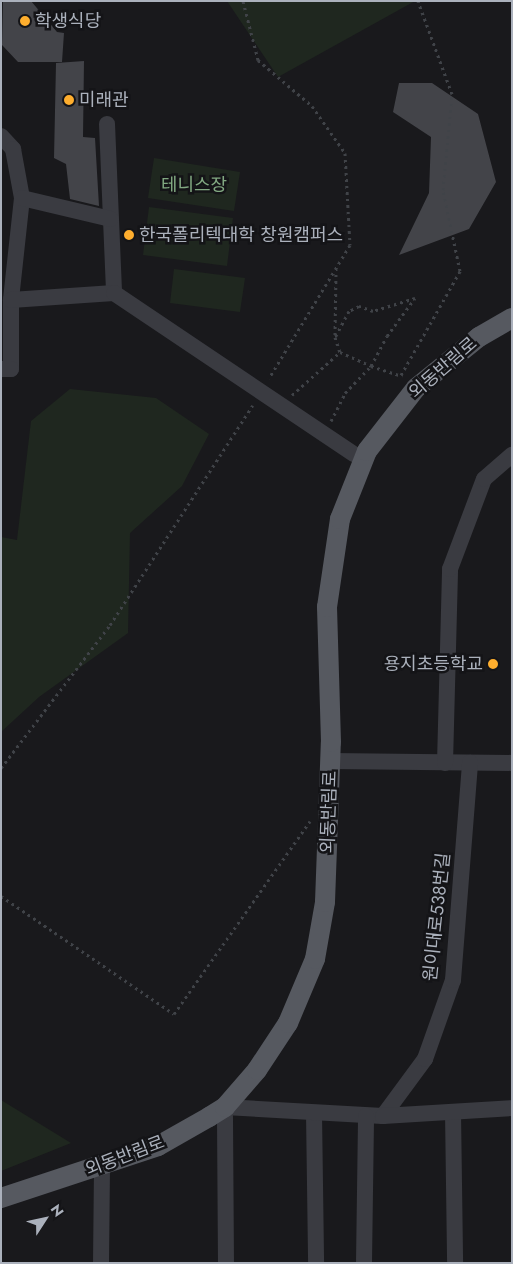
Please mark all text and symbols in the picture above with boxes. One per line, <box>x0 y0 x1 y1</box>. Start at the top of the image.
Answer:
place label: 학생식당 <box>35 10 101 32</box>
marker: 학생식당 <box>19 15 31 27</box>
place label: 미래관 <box>79 89 129 111</box>
marker: 미래관 <box>63 94 75 106</box>
park label: 테니스장 <box>161 174 227 196</box>
place label: 한국폴리텍대학 창원캠퍼스 <box>139 224 343 246</box>
marker: 한국폴리텍대학 창원캠퍼스 <box>123 229 135 241</box>
street label: 외동반림로 <box>405 333 481 403</box>
place label: 용지초등학교 <box>384 653 483 675</box>
marker: 용지초등학교 <box>487 658 499 670</box>
street label: 외동반림로 <box>317 770 341 854</box>
street label: 원이대로538번길 <box>420 852 454 982</box>
street label: 외동반림로 <box>82 1131 168 1181</box>
north arrow <box>20 1194 70 1244</box>
text: N <box>46 1200 69 1221</box>

